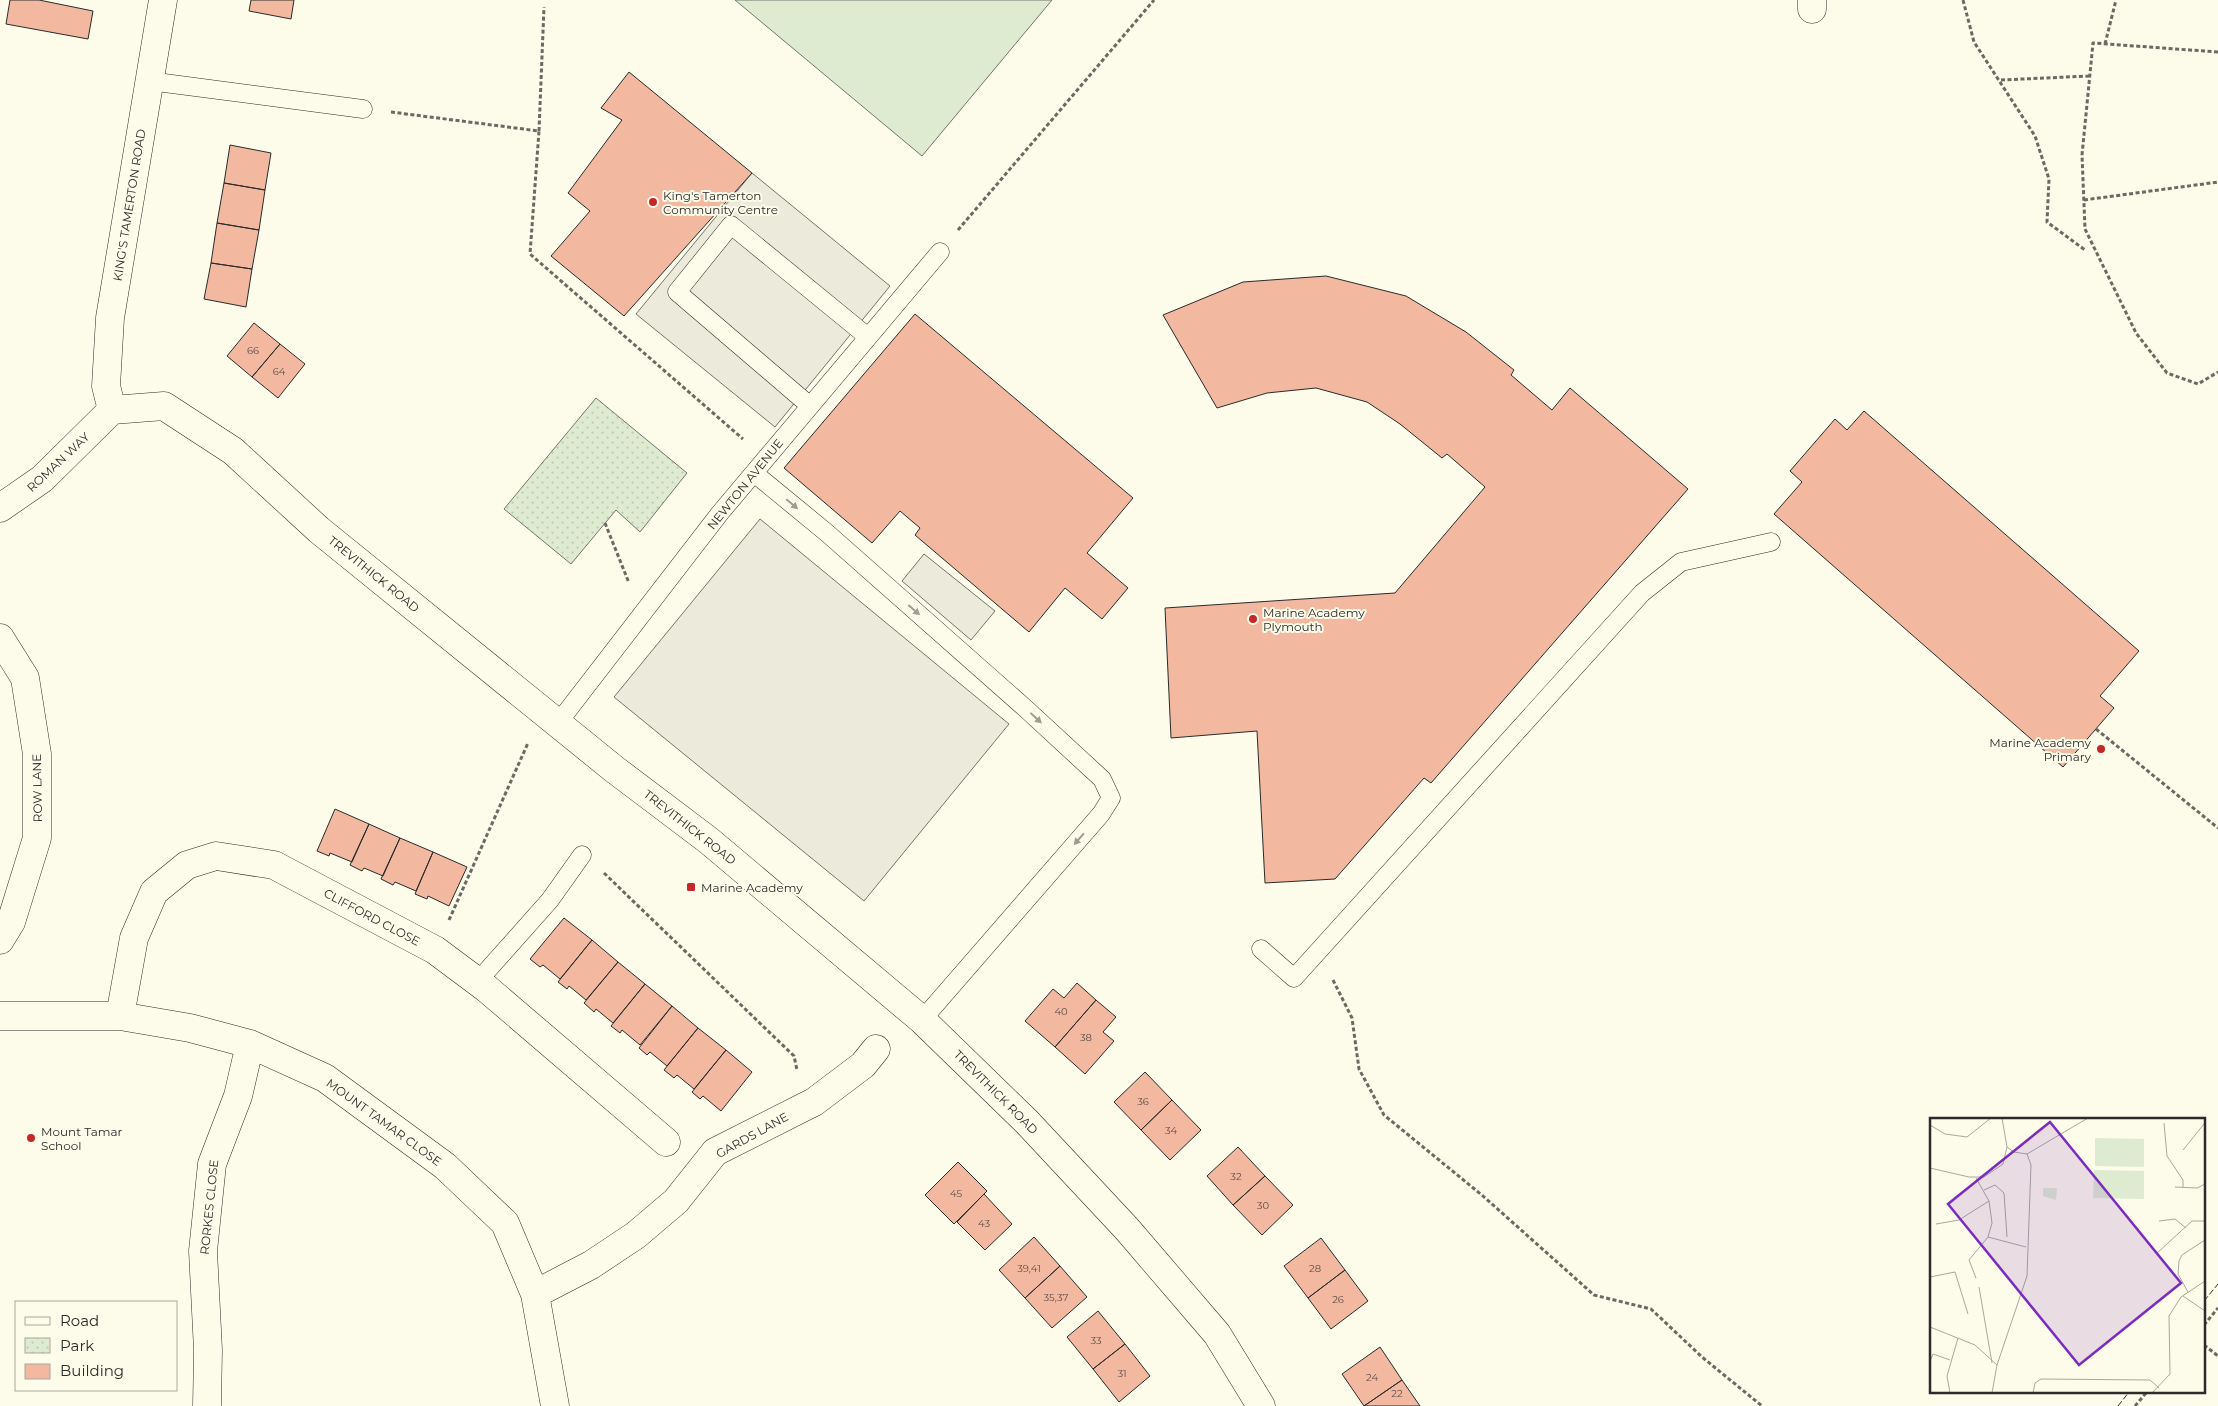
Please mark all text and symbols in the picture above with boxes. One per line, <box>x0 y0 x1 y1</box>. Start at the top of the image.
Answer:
street label: KING'S TAMERTON ROAD <box>110 128 148 282</box>
place label: King's Tamerton Community Centre <box>663 188 778 217</box>
marker: King's Tamerton Community Centre <box>647 196 659 208</box>
house number: 66 <box>247 344 259 357</box>
house number: 64 <box>273 365 286 378</box>
street label: ROMAN WAY <box>24 429 93 495</box>
street label: NEWTON AVENUE <box>704 436 786 532</box>
one-way arrow <box>785 498 797 510</box>
street label: TREVITHICK ROAD <box>325 533 423 615</box>
one-way arrow <box>908 605 921 616</box>
place label: Marine Academy Plymouth <box>1263 605 1365 634</box>
marker: Marine Academy Plymouth <box>1247 613 1259 625</box>
one-way arrow <box>1030 712 1042 724</box>
place label: Marine Academy Primary <box>1989 735 2091 764</box>
marker: Marine Academy Primary <box>2095 743 2107 755</box>
street label: ROW LANE <box>29 754 45 822</box>
street label: TREVITHICK ROAD <box>641 786 739 868</box>
one-way arrow <box>1074 832 1085 845</box>
place label: Marine Academy <box>701 880 803 895</box>
marker: Marine Academy <box>685 881 697 893</box>
street label: CLIFFORD CLOSE <box>321 885 423 949</box>
house number: 40 <box>1054 1005 1068 1018</box>
house number: 38 <box>1080 1031 1092 1044</box>
street label: TREVITHICK ROAD <box>951 1047 1041 1137</box>
street label: MOUNT TAMAR CLOSE <box>323 1075 445 1169</box>
house number: 36 <box>1137 1095 1149 1108</box>
street label: GARDS LANE <box>713 1109 791 1161</box>
inset map <box>1930 1118 2206 1394</box>
place label: Mount Tamar School <box>41 1124 123 1153</box>
house number: 34 <box>1165 1124 1178 1137</box>
marker: Mount Tamar School <box>25 1132 37 1144</box>
street label: RORKES CLOSE <box>197 1159 221 1255</box>
house number: 32 <box>1230 1170 1242 1183</box>
house number: 45 <box>950 1187 962 1200</box>
house number: 30 <box>1257 1199 1270 1212</box>
house number: 43 <box>978 1217 990 1230</box>
house number: 39,41 <box>1017 1262 1041 1275</box>
house number: 28 <box>1309 1262 1321 1275</box>
house number: 35,37 <box>1044 1291 1069 1304</box>
house number: 26 <box>1332 1293 1344 1306</box>
legend <box>15 1301 178 1391</box>
text: Road <box>60 1311 99 1330</box>
house number: 33 <box>1090 1334 1102 1347</box>
text: Park <box>60 1336 94 1355</box>
text: Building <box>60 1361 124 1380</box>
house number: 31 <box>1117 1367 1127 1380</box>
house number: 24 <box>1366 1371 1378 1384</box>
house number: 22 <box>1391 1387 1403 1400</box>

